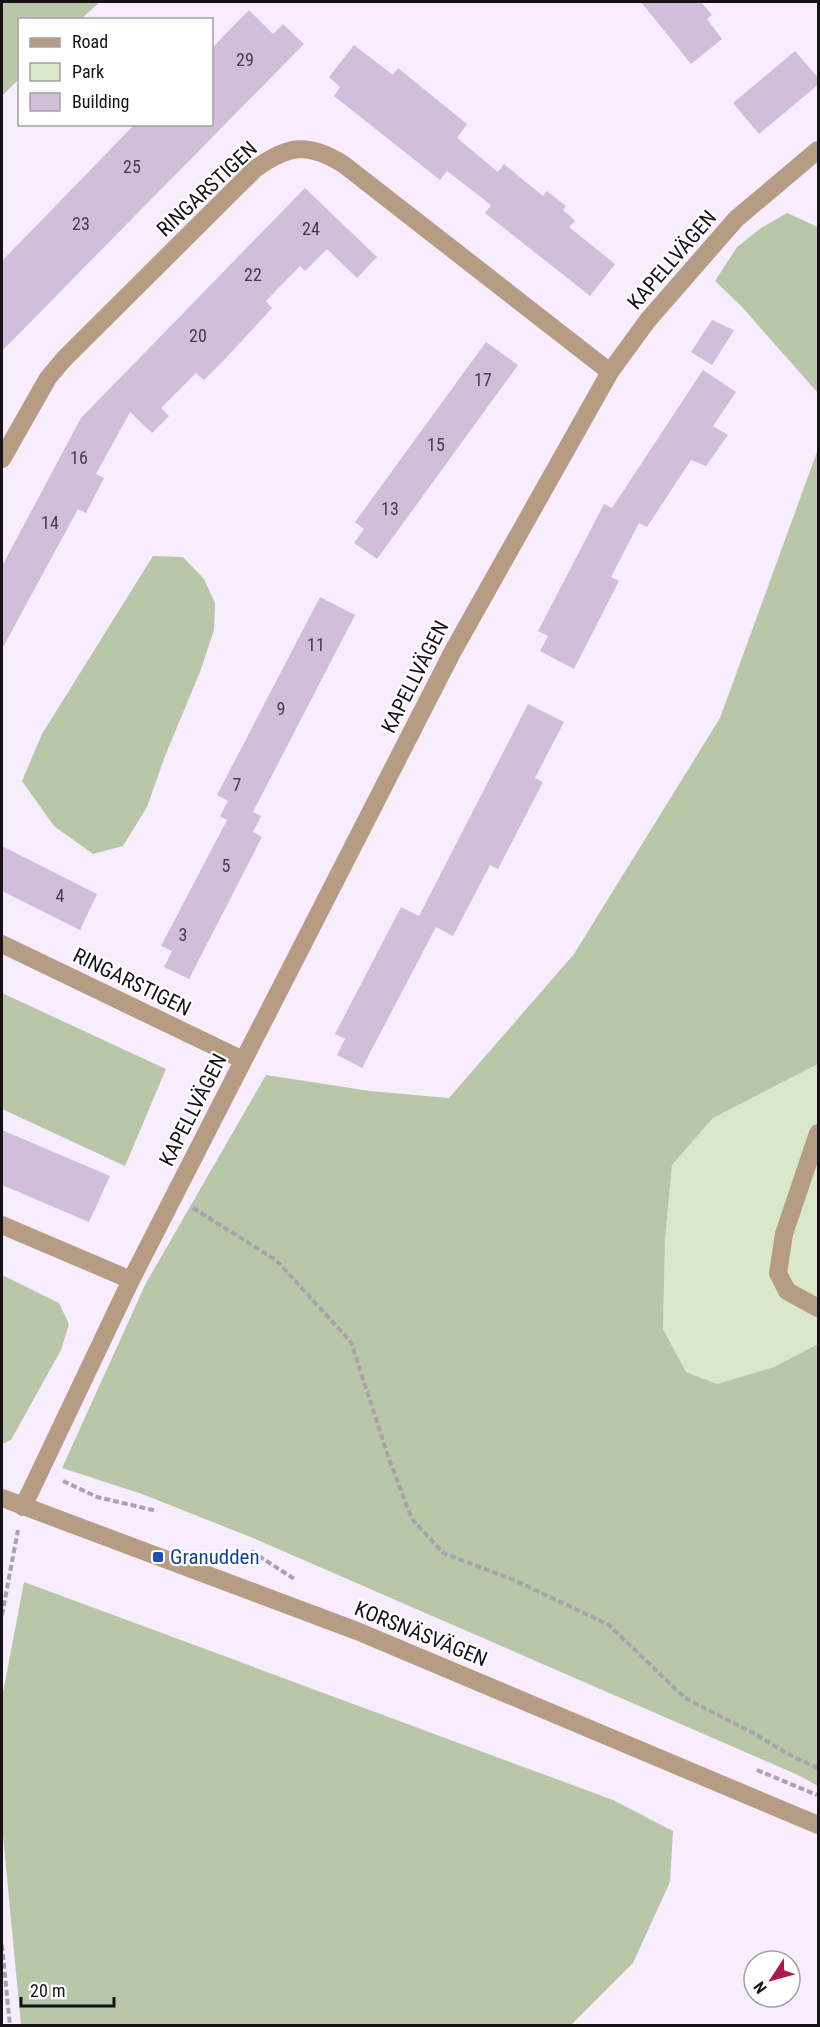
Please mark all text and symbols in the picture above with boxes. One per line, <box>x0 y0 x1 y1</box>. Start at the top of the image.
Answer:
legend <box>18 18 213 126</box>
text: Road <box>72 31 108 52</box>
house number: 29 <box>236 49 254 70</box>
text: Park <box>72 61 104 82</box>
text: Building <box>72 91 129 112</box>
street label: RINGARSTIGEN <box>152 137 262 241</box>
house number: 25 <box>123 156 141 177</box>
street label: KAPELLVÄGEN <box>623 206 721 314</box>
house number: 23 <box>72 213 90 234</box>
house number: 24 <box>302 218 320 239</box>
house number: 22 <box>244 264 262 285</box>
house number: 20 <box>189 325 207 346</box>
house number: 17 <box>474 369 492 390</box>
house number: 15 <box>427 434 445 455</box>
house number: 16 <box>70 447 88 468</box>
house number: 13 <box>381 498 399 519</box>
house number: 14 <box>41 512 59 533</box>
street label: KAPELLVÄGEN <box>376 617 454 737</box>
house number: 11 <box>307 634 325 655</box>
house number: 9 <box>277 698 285 719</box>
house number: 7 <box>233 774 242 795</box>
house number: 5 <box>222 855 231 876</box>
house number: 4 <box>56 885 65 906</box>
house number: 3 <box>179 924 187 945</box>
street label: RINGARSTIGEN <box>69 943 195 1021</box>
street label: KAPELLVÄGEN <box>154 1050 232 1170</box>
place label: Granudden <box>170 1545 260 1569</box>
marker: Granudden <box>151 1550 165 1564</box>
street label: KORSNÄSVÄGEN <box>351 1596 491 1672</box>
north arrow <box>742 1949 802 2009</box>
scale bar <box>21 1970 114 2008</box>
text: N <box>750 1978 771 1997</box>
text: 20 m <box>30 1980 65 2001</box>

